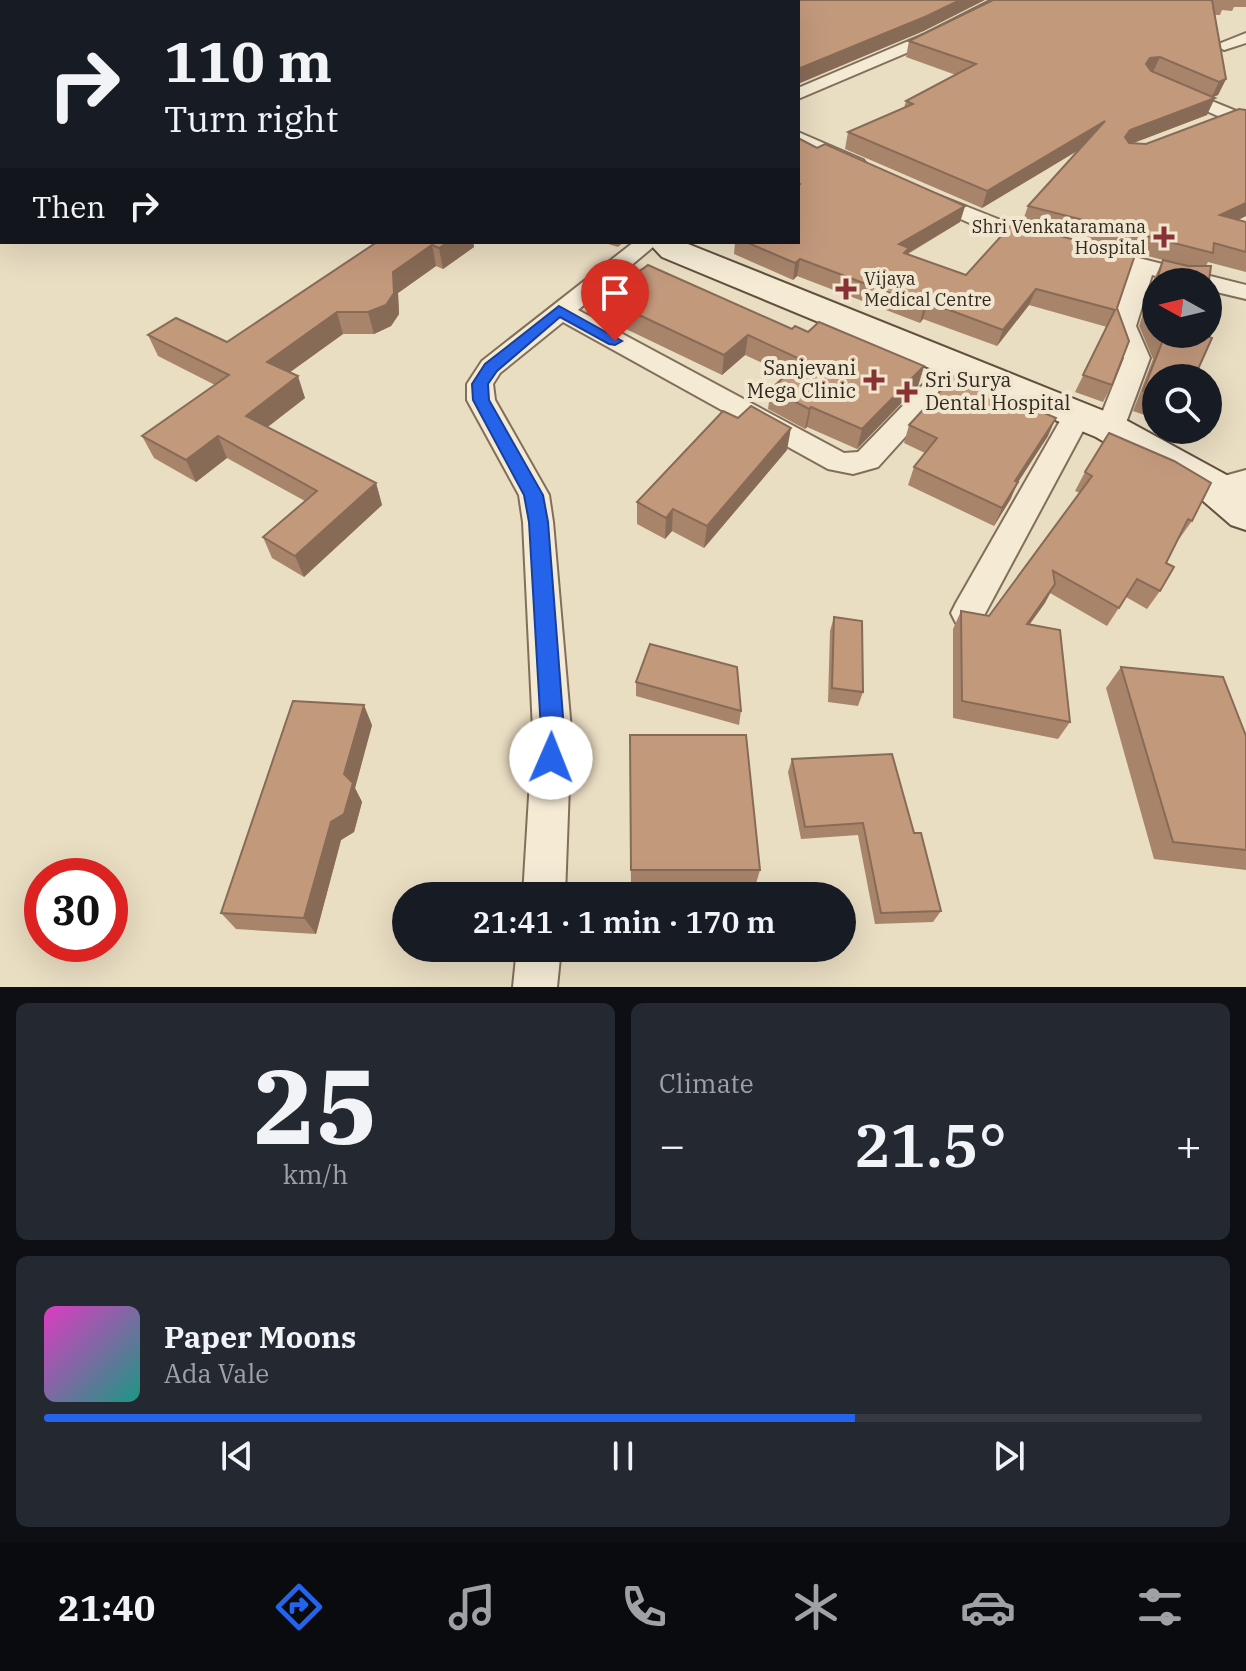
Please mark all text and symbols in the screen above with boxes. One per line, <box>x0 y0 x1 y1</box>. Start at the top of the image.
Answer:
text: 110 m <box>164 25 332 97</box>
icon: right <box>32 32 136 136</box>
text: Turn right <box>164 95 338 142</box>
icon: right <box>122 184 166 228</box>
text: Then <box>32 187 106 226</box>
place label: Shri Venkataramana Hospital <box>972 215 1146 259</box>
marker: Shri Venkataramana Hospital <box>1153 226 1175 248</box>
pin <box>581 259 649 341</box>
place label: Vijaya Medical Centre <box>864 267 991 311</box>
north arrow <box>1142 268 1222 348</box>
map controls <box>1142 268 1222 444</box>
icon: arrive <box>593 271 637 315</box>
marker: Vijaya Medical Centre <box>835 278 857 300</box>
place label: Sanjevani Mega Clinic <box>747 354 856 404</box>
button: search <box>1142 364 1222 444</box>
place label: Sri Surya Dental Hospital <box>925 366 1071 416</box>
marker: Sanjevani Mega Clinic <box>863 369 885 391</box>
marker: Sri Surya Dental Hospital <box>896 381 918 403</box>
position arrow <box>509 716 593 800</box>
speed limit sign: 30 <box>24 858 128 962</box>
text: 21:41 · 1 min · 170 m <box>473 902 775 941</box>
text: 25 <box>253 1037 378 1173</box>
text: Climate <box>659 1066 754 1100</box>
text: 21.5° <box>854 1105 1007 1184</box>
text: − <box>659 1116 685 1173</box>
text: + <box>1176 1116 1202 1173</box>
text: km/h <box>283 1157 348 1191</box>
text: Paper Moons <box>164 1317 356 1356</box>
text: Ada Vale <box>164 1356 269 1390</box>
icon: previous <box>215 1434 259 1478</box>
icon: pause <box>601 1434 645 1478</box>
icon: next <box>987 1434 1031 1478</box>
icon: directions <box>271 1579 327 1635</box>
icon: music <box>444 1579 500 1635</box>
icon: phone <box>616 1579 672 1635</box>
icon: climate <box>788 1579 844 1635</box>
icon: car <box>960 1579 1016 1635</box>
icon: filters <box>1132 1579 1188 1635</box>
text: 21:40 <box>58 1584 155 1631</box>

